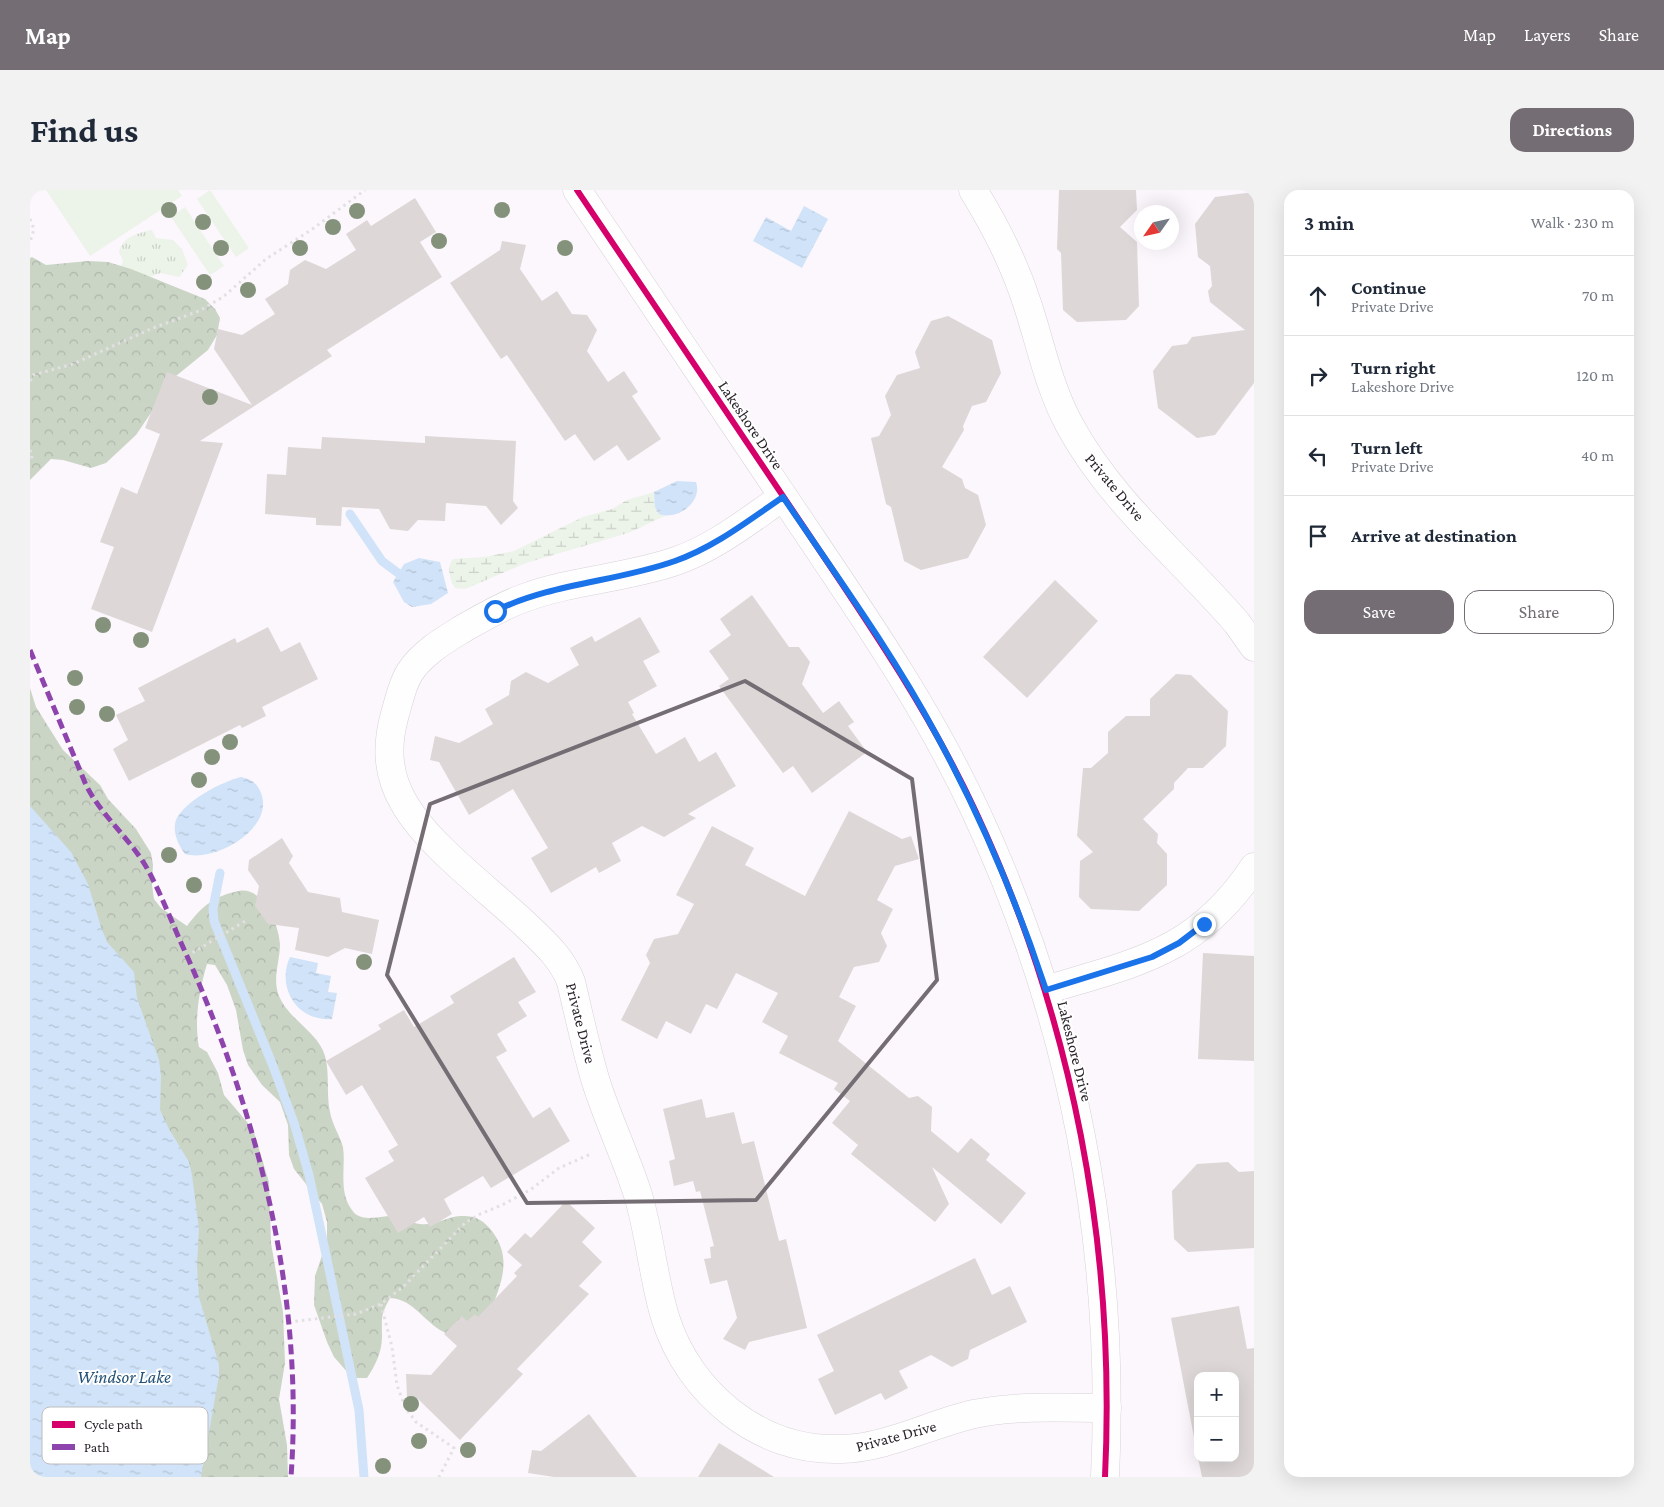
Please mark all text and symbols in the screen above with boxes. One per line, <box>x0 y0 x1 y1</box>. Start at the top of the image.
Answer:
text: Map <box>25 22 71 49</box>
text: Map <box>1463 25 1496 45</box>
text: Layers <box>1524 25 1571 45</box>
text: Share <box>1599 25 1639 45</box>
button: Directions <box>1510 108 1634 152</box>
text: Find us <box>30 111 138 150</box>
north arrow <box>1134 205 1179 250</box>
text: 3 min <box>1304 211 1354 235</box>
text: Walk · 230 m <box>1531 214 1614 231</box>
text: Continue <box>1351 277 1426 298</box>
icon: ahead <box>1304 282 1332 310</box>
text: 70 m <box>1582 287 1614 304</box>
text: Private Drive <box>1351 298 1434 315</box>
text: Turn right <box>1351 357 1436 378</box>
icon: right <box>1304 362 1332 390</box>
text: 120 m <box>1576 367 1614 384</box>
street label: Lakeshore Drive <box>715 378 787 472</box>
text: Lakeshore Drive <box>1351 378 1454 395</box>
text: Turn left <box>1351 437 1423 458</box>
icon: left <box>1304 442 1332 470</box>
text: 40 m <box>1581 447 1614 464</box>
street label: Private Drive <box>1082 450 1148 524</box>
text: Private Drive <box>1351 458 1434 475</box>
icon: arrive <box>1304 522 1332 550</box>
text: Arrive at destination <box>1351 525 1517 546</box>
button: Save <box>1304 590 1454 634</box>
button: Share <box>1464 590 1614 634</box>
route start <box>484 600 507 623</box>
route end <box>1193 913 1216 936</box>
street label: Private Drive <box>563 981 599 1065</box>
street label: Lakeshore Drive <box>1054 999 1096 1103</box>
water label: Windsor Lake <box>77 1367 171 1387</box>
map controls <box>1194 1372 1239 1462</box>
button: + <box>1194 1372 1239 1417</box>
legend <box>42 1407 208 1464</box>
text: Cycle path <box>84 1416 143 1432</box>
street label: Private Drive <box>854 1417 938 1455</box>
button: − <box>1194 1417 1239 1462</box>
text: Path <box>84 1439 110 1455</box>

